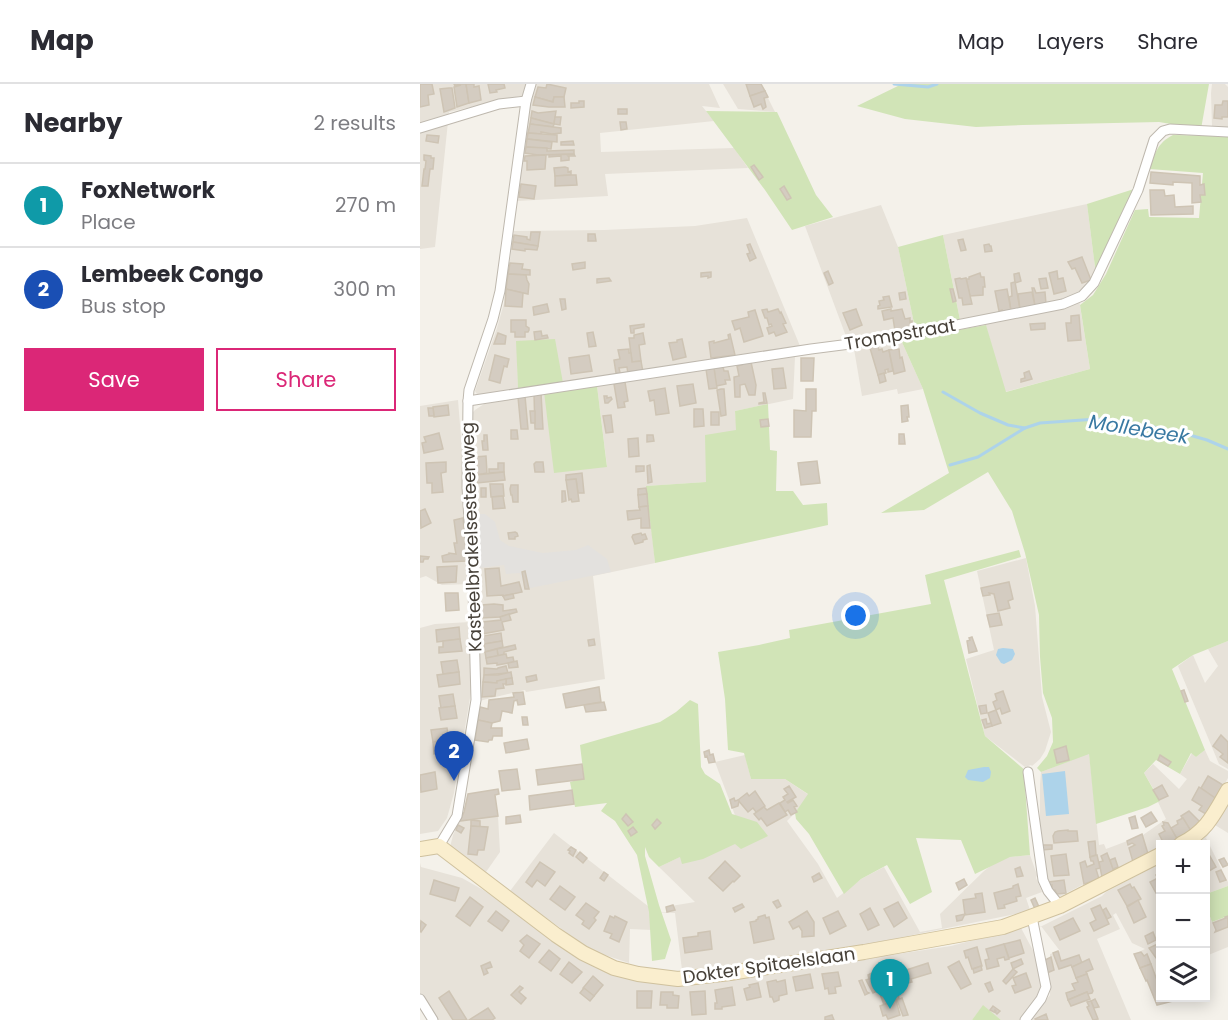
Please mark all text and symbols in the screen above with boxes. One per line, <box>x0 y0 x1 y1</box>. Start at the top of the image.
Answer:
text: Map <box>30 21 94 60</box>
text: Map <box>958 27 1004 56</box>
text: Layers <box>1037 27 1104 56</box>
text: Share <box>1137 27 1198 56</box>
text: Nearby <box>24 105 122 141</box>
text: 2 results <box>313 109 396 137</box>
text: FoxNetwork <box>81 175 215 206</box>
text: 1 <box>40 191 47 219</box>
text: 270 m <box>335 191 396 219</box>
text: Place <box>81 208 136 236</box>
text: Lembeek Congo <box>81 259 263 290</box>
text: 2 <box>38 275 49 303</box>
text: 300 m <box>333 275 396 303</box>
text: Bus stop <box>81 292 166 320</box>
street label: Trompstraat <box>843 312 957 356</box>
button: Save <box>24 348 204 411</box>
button: Share <box>216 348 396 411</box>
water label: Mollebeek <box>1087 407 1193 451</box>
street label: Kasteelbrakelsesteenweg <box>454 422 488 652</box>
your location <box>841 601 870 630</box>
pin: 2 <box>435 732 474 781</box>
map controls <box>1156 840 1210 1002</box>
button: + <box>1156 840 1210 894</box>
button: − <box>1156 894 1210 948</box>
street label: Dokter Spitaelslaan <box>681 941 857 989</box>
button: layers <box>1156 948 1210 1002</box>
pin: 1 <box>870 960 910 1009</box>

